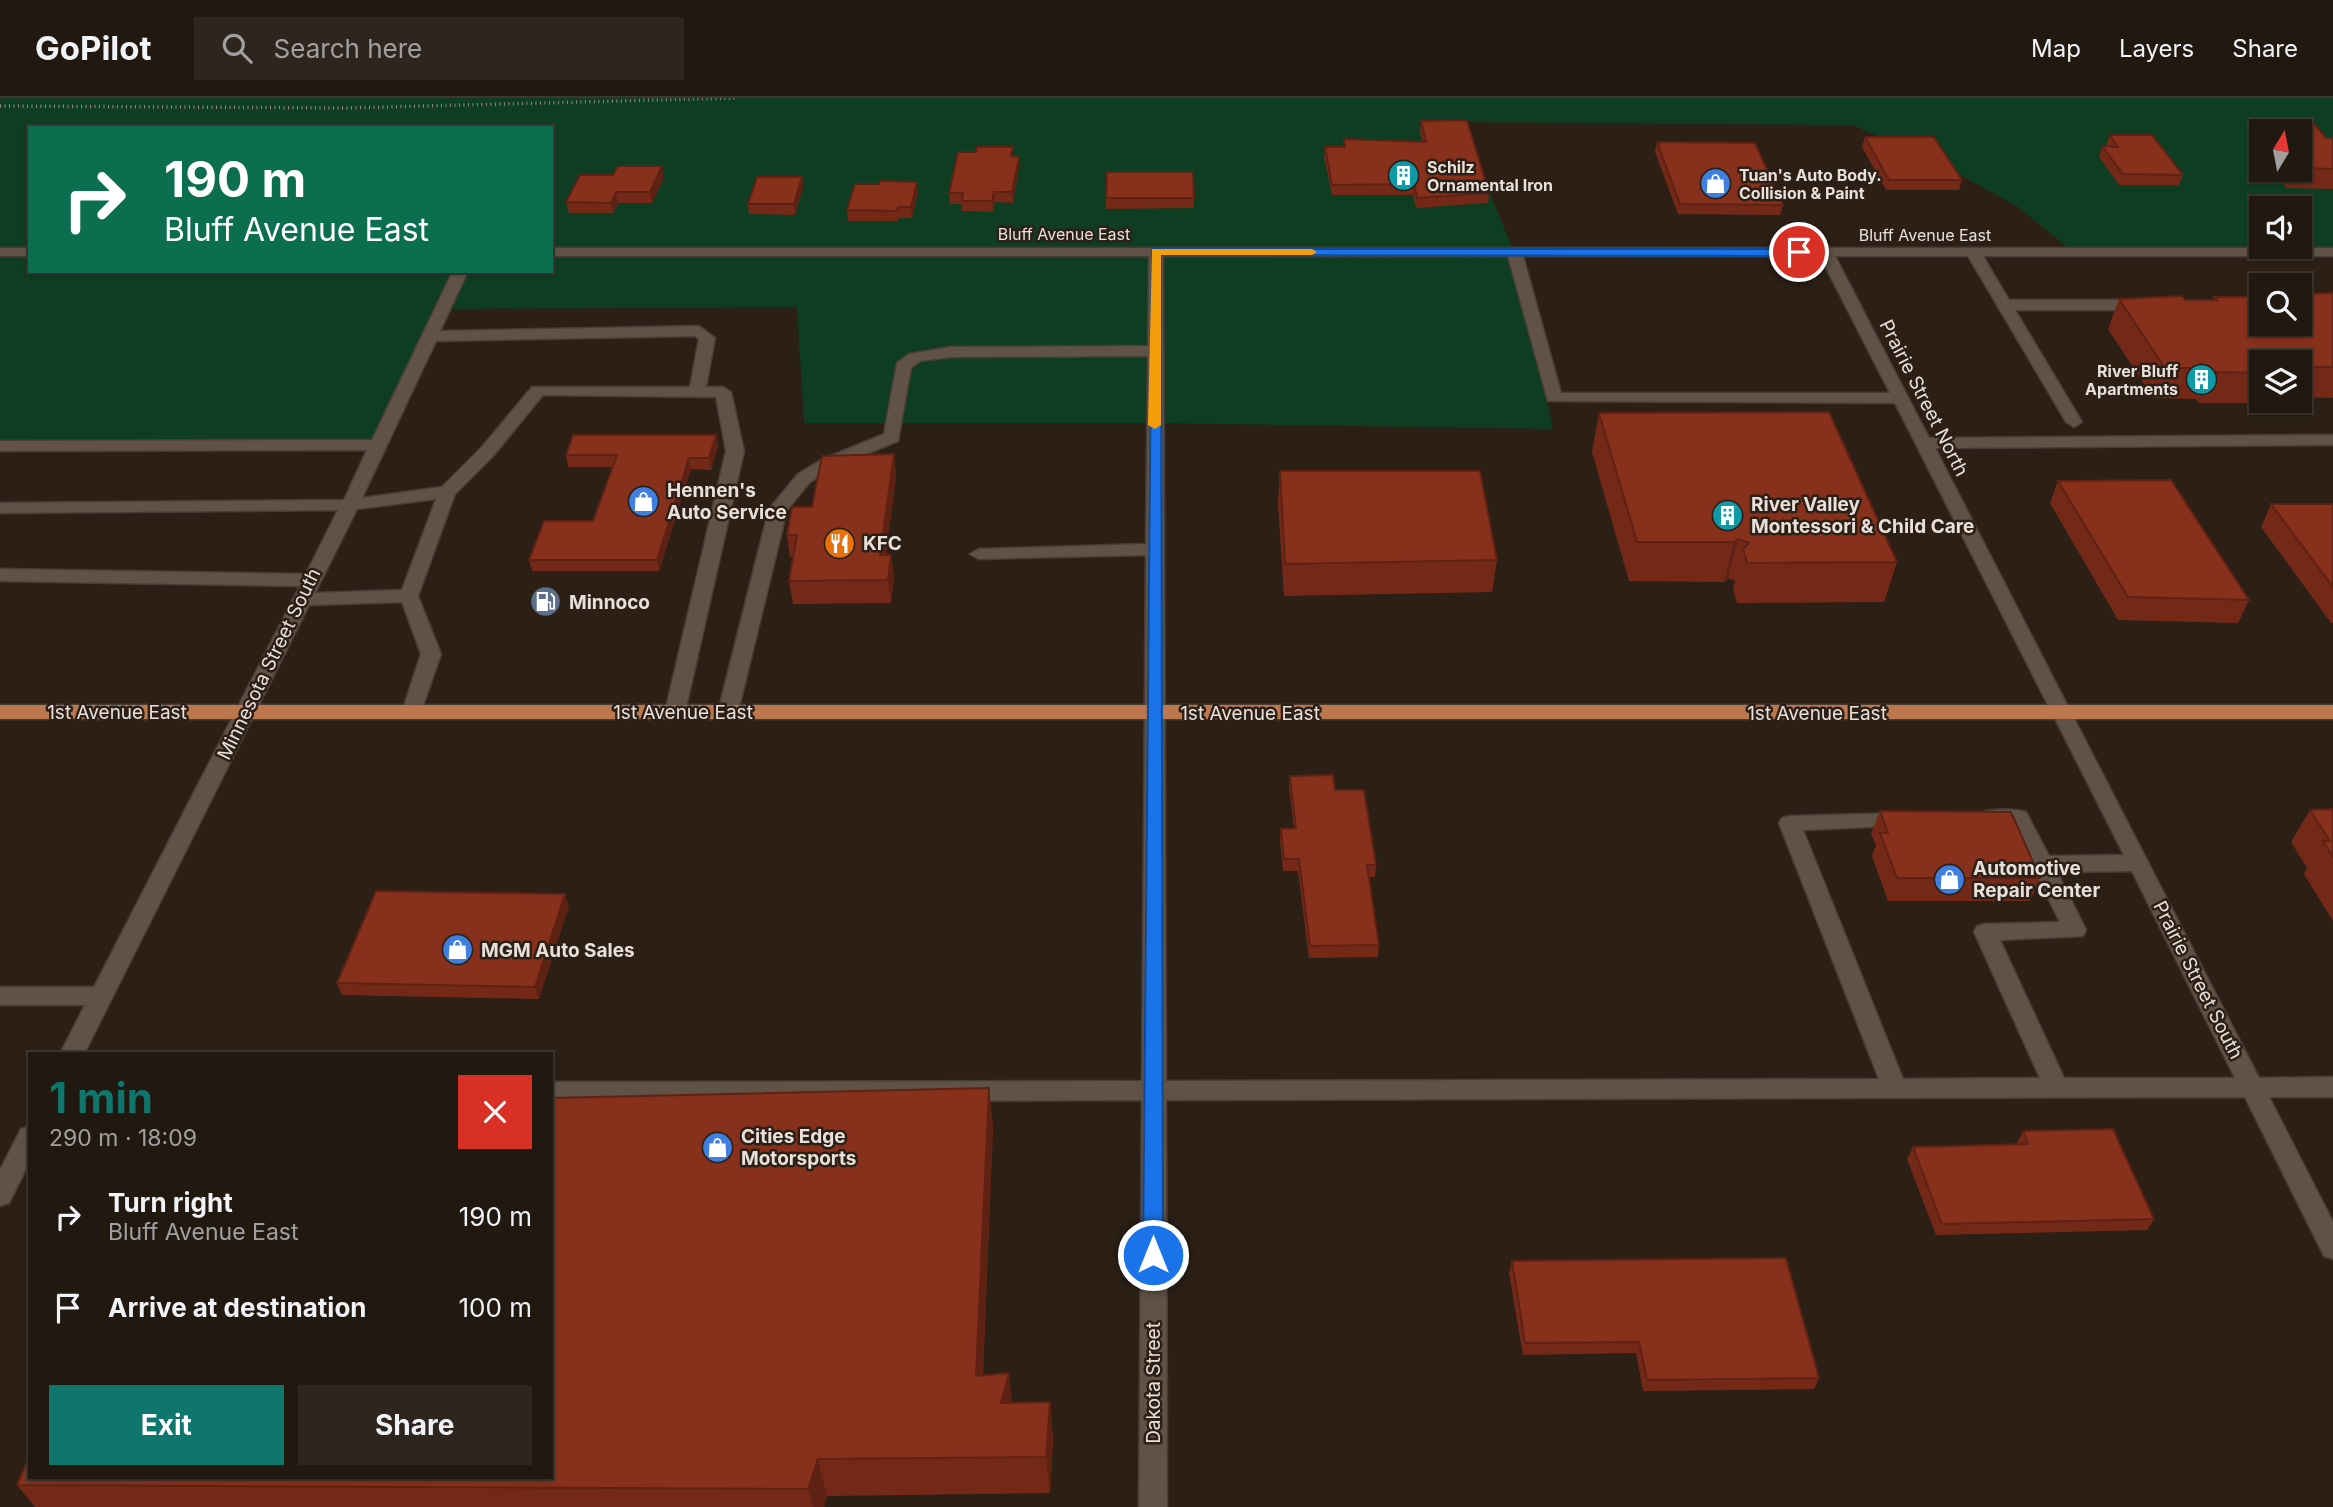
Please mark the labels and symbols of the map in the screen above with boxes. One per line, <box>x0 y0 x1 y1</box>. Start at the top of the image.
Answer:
north arrow <box>2249 119 2312 182</box>
place label: Schilz Ornamental Iron <box>1427 157 1553 195</box>
building icon: Schilz Ornamental Iron <box>1387 159 1421 193</box>
place label: Tuan's Auto Body. Collision & Paint <box>1739 165 1882 203</box>
shop icon: Tuan's Auto Body. Collision & Paint <box>1699 167 1733 201</box>
pin <box>1769 222 1829 282</box>
street label: Bluff Avenue East <box>998 224 1130 244</box>
street label: Bluff Avenue East <box>1859 225 1991 245</box>
street label: Prairie Street North <box>1875 316 1973 480</box>
place label: River Bluff Apartments <box>2085 361 2179 399</box>
building icon: River Bluff Apartments <box>2184 363 2218 397</box>
place label: Hennen's Auto Service <box>667 479 787 524</box>
shop icon: Hennen's Auto Service <box>627 484 661 518</box>
place label: River Valley Montessori & Child Care <box>1751 493 1974 538</box>
building icon: River Valley Montessori & Child Care <box>1711 498 1745 532</box>
restaurant icon: KFC <box>823 526 857 560</box>
place label: KFC <box>863 532 902 555</box>
street label: Minnesota Street South <box>213 564 325 764</box>
fuel station icon: Minnoco <box>529 585 563 619</box>
place label: Minnoco <box>569 591 650 614</box>
street label: 1st Avenue East <box>47 701 187 724</box>
street label: 1st Avenue East <box>613 701 753 724</box>
street label: 1st Avenue East <box>1180 702 1320 725</box>
street label: 1st Avenue East <box>1747 702 1887 725</box>
place label: Automotive Repair Center <box>1973 857 2100 902</box>
shop icon: Automotive Repair Center <box>1933 862 1967 896</box>
street label: Prairie Street South <box>2148 897 2248 1063</box>
shop icon: MGM Auto Sales <box>441 933 475 967</box>
place label: MGM Auto Sales <box>481 939 635 962</box>
place label: Cities Edge Motorsports <box>741 1125 856 1170</box>
shop icon: Cities Edge Motorsports <box>701 1130 735 1164</box>
position arrow <box>1116 1218 1190 1292</box>
street label: Dakota Street <box>1142 1322 1165 1444</box>

